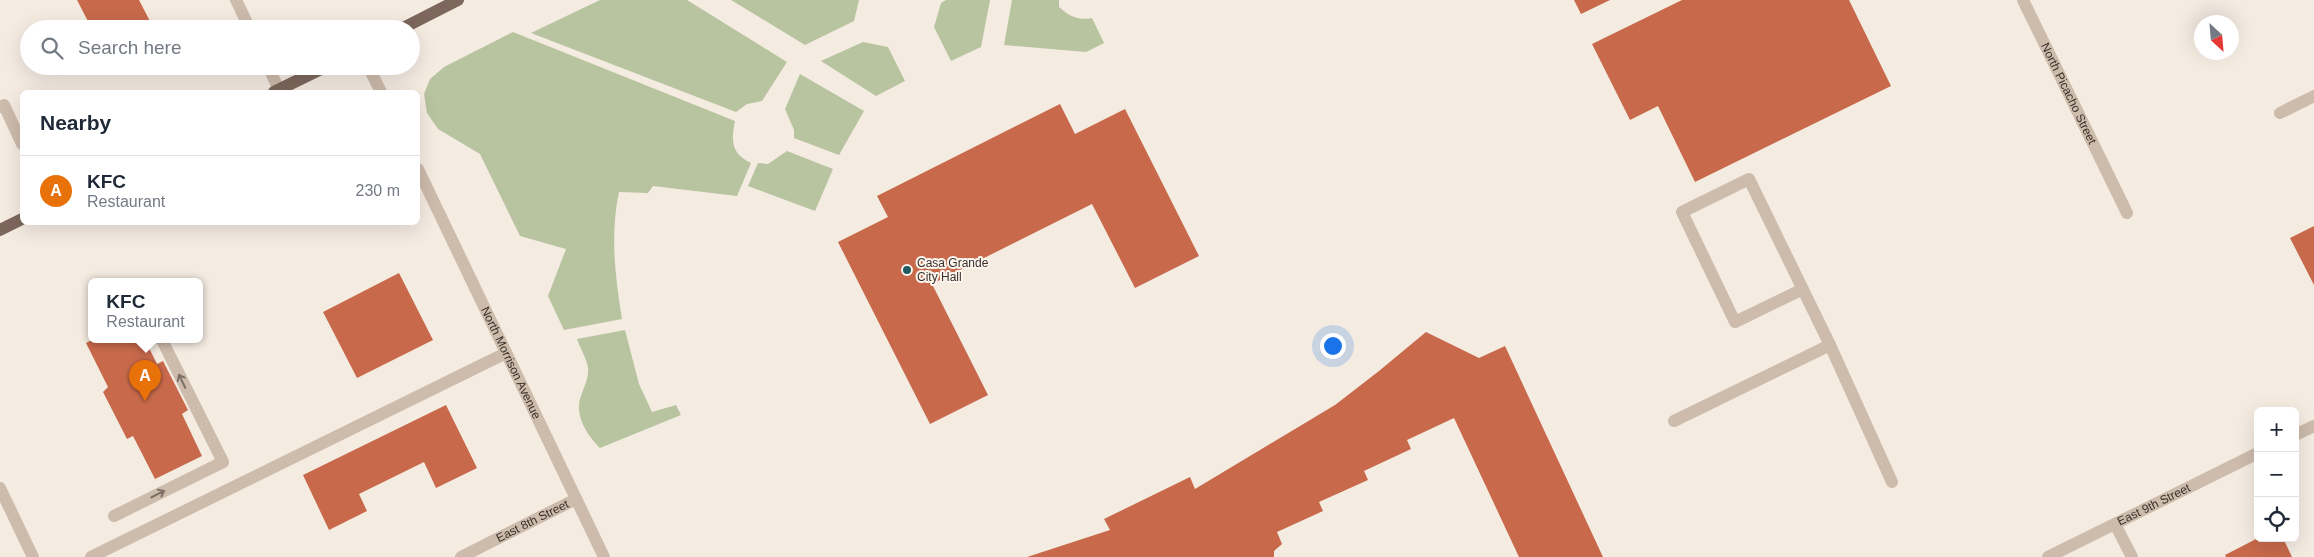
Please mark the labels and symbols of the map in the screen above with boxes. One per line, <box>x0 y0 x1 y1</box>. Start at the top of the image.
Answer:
north arrow <box>2194 15 2239 60</box>
street label: North Picacho Street <box>2038 41 2100 147</box>
place label: Casa Grande City Hall <box>917 256 989 284</box>
marker: Casa Grande City Hall <box>901 264 913 276</box>
street label: North Morrison Avenue <box>478 305 544 421</box>
your location <box>1320 333 1346 359</box>
pin: A <box>129 360 161 401</box>
one-way arrow <box>177 374 187 389</box>
street label: East 9th Street <box>2115 480 2193 529</box>
one-way arrow <box>150 489 165 499</box>
street label: East 8th Street <box>494 497 572 545</box>

